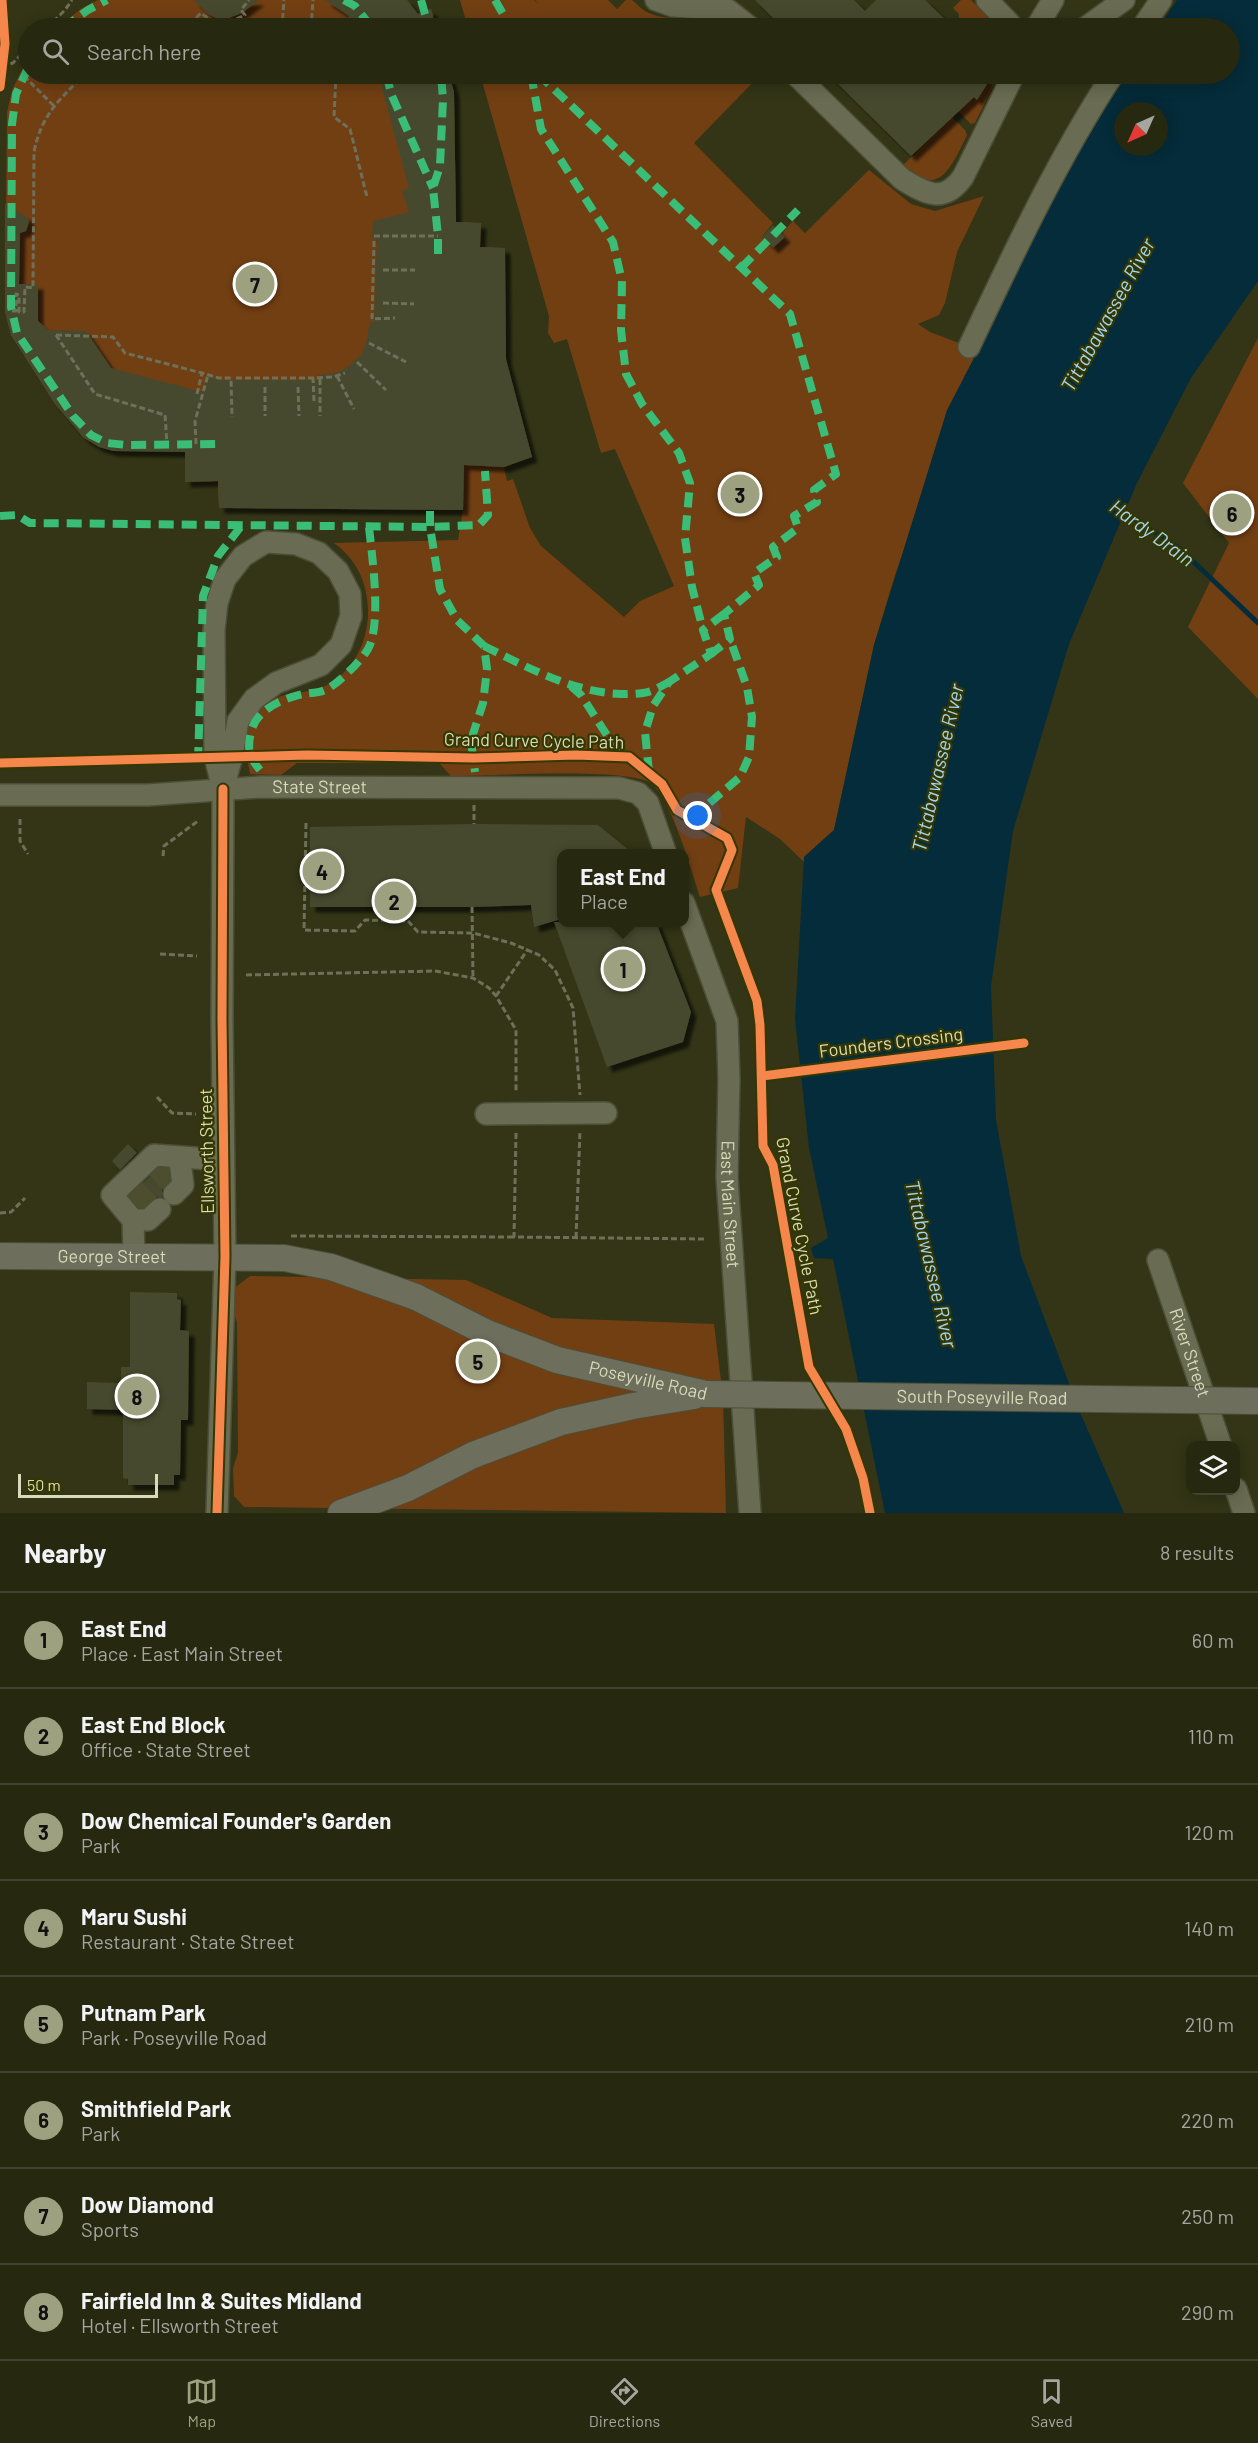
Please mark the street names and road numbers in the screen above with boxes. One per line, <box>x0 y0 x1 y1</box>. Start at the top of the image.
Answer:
street label: Grand Curve Cycle Path <box>444 727 624 753</box>
street label: State Street <box>272 775 367 797</box>
street label: Founders Crossing <box>818 1022 964 1062</box>
street label: Ellsworth Street <box>194 1088 218 1214</box>
street label: Grand Curve Cycle Path <box>772 1135 828 1316</box>
street label: East Main Street <box>717 1140 745 1269</box>
street label: George Street <box>58 1244 167 1267</box>
street label: River Street <box>1165 1305 1216 1400</box>
street label: Poseyville Road <box>587 1356 710 1404</box>
street label: South Poseyville Road <box>896 1384 1068 1409</box>

